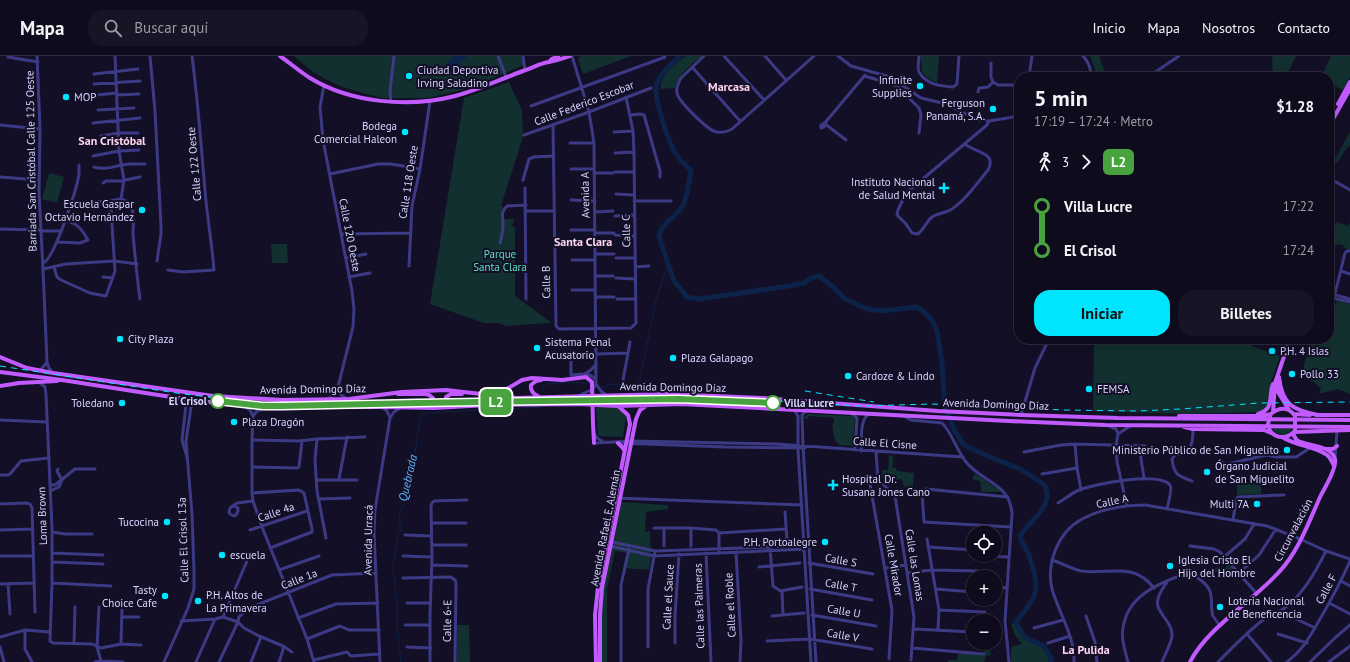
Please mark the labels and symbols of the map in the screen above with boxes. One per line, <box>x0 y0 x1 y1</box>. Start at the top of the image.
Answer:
place label: Ciudad Deportiva Irving Saladino <box>417 63 499 90</box>
street label: Barriada San Cristóbal Calle 125 Oeste <box>22 70 40 252</box>
marker: Ciudad Deportiva Irving Saladino <box>404 71 414 81</box>
place label: Infinite Supplies <box>872 73 912 100</box>
street label: Calle Federico Escobar <box>532 77 636 128</box>
district label: Marcasa <box>708 79 750 94</box>
marker: Infinite Supplies <box>915 81 925 91</box>
place label: MOP <box>74 90 96 104</box>
marker: MOP <box>61 92 71 102</box>
place label: Ferguson Panamá, S.A. <box>926 96 985 123</box>
marker: Ferguson Panamá, S.A. <box>988 104 998 114</box>
place label: Bodega Comercial Haleon <box>314 119 397 146</box>
street label: Calle 122 Oeste <box>184 126 204 202</box>
marker: Bodega Comercial Haleon <box>400 127 410 137</box>
district label: San Cristóbal <box>78 133 146 148</box>
street label: Calle 118 Oeste <box>395 144 421 220</box>
street label: Avenida A <box>578 171 592 218</box>
place label: Instituto Nacional de Salud Mental <box>851 175 936 202</box>
marker: Instituto Nacional de Salud Mental <box>938 182 950 194</box>
place label: Escuela Gaspar Octavio Hernández <box>45 197 134 224</box>
street label: Calle 120 Oeste <box>336 197 364 273</box>
marker: Escuela Gaspar Octavio Hernández <box>137 205 147 215</box>
street label: Calle C <box>619 214 633 248</box>
district label: Santa Clara <box>554 234 612 249</box>
park label: Parque Santa Clara <box>473 247 527 274</box>
street label: Calle B <box>539 265 553 299</box>
place label: City Plaza <box>128 332 174 346</box>
marker: City Plaza <box>115 334 125 344</box>
place label: Sistema Penal Acusatorio <box>545 335 612 362</box>
marker: Sistema Penal Acusatorio <box>532 343 542 353</box>
place label: P.H. 4 Islas <box>1280 344 1329 358</box>
marker: P.H. 4 Islas <box>1267 346 1277 356</box>
place label: Plaza Galapago <box>681 351 753 365</box>
marker: Plaza Galapago <box>668 353 678 363</box>
place label: Pollo 33 <box>1300 367 1339 381</box>
place label: Cardoze & Lindo <box>856 369 935 383</box>
marker: Pollo 33 <box>1287 369 1297 379</box>
marker: Cardoze & Lindo <box>843 371 853 381</box>
street label: Avenida Domingo Díaz <box>620 379 726 395</box>
street label: Avenida Domingo Díaz <box>260 381 366 397</box>
place label: FEMSA <box>1097 382 1130 396</box>
marker: FEMSA <box>1084 384 1094 394</box>
line badge: L2 <box>478 389 514 415</box>
marker: El Crisol <box>210 393 226 409</box>
place label: El Crisol <box>169 394 208 408</box>
marker: Villa Lucre <box>765 395 781 411</box>
street label: Avenida Domingo Díaz <box>943 395 1049 413</box>
place label: Toledano <box>71 396 114 410</box>
place label: Villa Lucre <box>783 396 834 410</box>
marker: Toledano <box>117 398 127 408</box>
place label: Plaza Dragón <box>242 415 304 429</box>
marker: Plaza Dragón <box>229 417 239 427</box>
street label: Calle El Cisne <box>853 434 918 452</box>
place label: Ministerio Público de San Miguelito <box>1112 443 1279 457</box>
marker: Ministerio Público de San Miguelito <box>1282 445 1292 455</box>
water label: Quebrada <box>395 453 420 503</box>
place label: Órgano Judicial de San Miguelito <box>1215 459 1295 486</box>
marker: Órgano Judicial de San Miguelito <box>1202 467 1212 477</box>
street label: Avenida Rafael E. Alemán <box>587 469 623 587</box>
place label: Hospital Dr. Susana Jones Cano <box>842 472 930 499</box>
marker: Hospital Dr. Susana Jones Cano <box>827 479 839 491</box>
street label: Loma Brown <box>34 487 50 545</box>
street label: Calle A <box>1095 491 1130 511</box>
street label: Circunvalación <box>1271 496 1315 564</box>
street label: Calle El Crisol 13a <box>175 497 191 583</box>
place label: Multi 7A <box>1210 497 1250 511</box>
street label: Calle 4a <box>256 499 296 525</box>
marker: Multi 7A <box>1252 499 1262 509</box>
street label: Avenida Urracá <box>360 505 376 575</box>
place label: Tucocina <box>118 515 159 529</box>
marker: Tucocina <box>162 517 172 527</box>
street label: Calle las Lomas <box>902 528 928 602</box>
street label: Calle Mirador <box>882 533 906 597</box>
place label: P.H. Portoalegre <box>744 535 817 549</box>
marker: P.H. Portoalegre <box>820 537 830 547</box>
place label: escuela <box>230 548 265 562</box>
marker: escuela <box>217 550 227 560</box>
street label: Calle S <box>824 550 858 570</box>
place label: Iglesia Cristo El Hijo del Hombre <box>1178 553 1256 580</box>
marker: Iglesia Cristo El Hijo del Hombre <box>1165 561 1175 571</box>
street label: Calle el Sauce <box>659 563 677 630</box>
street label: Calle las Palmeras <box>690 563 707 649</box>
street label: Calle 1a <box>279 566 319 592</box>
street label: Calle F <box>1312 571 1340 606</box>
street label: Calle el Roble <box>721 572 739 638</box>
street label: Calle T <box>824 575 858 595</box>
place label: Tasty Choice Cafe <box>102 583 158 610</box>
place label: P.H. Altos de La Primavera <box>206 588 267 615</box>
marker: Tasty Choice Cafe <box>160 591 170 601</box>
place label: Loteria Nacional de Beneficencia <box>1228 594 1305 621</box>
marker: P.H. Altos de La Primavera <box>193 596 203 606</box>
street label: Calle 6-E <box>440 600 454 642</box>
street label: Calle U <box>826 601 862 621</box>
marker: Loteria Nacional de Beneficencia <box>1215 602 1225 612</box>
street label: Calle V <box>826 625 861 645</box>
district label: La Pulida <box>1062 642 1110 657</box>

